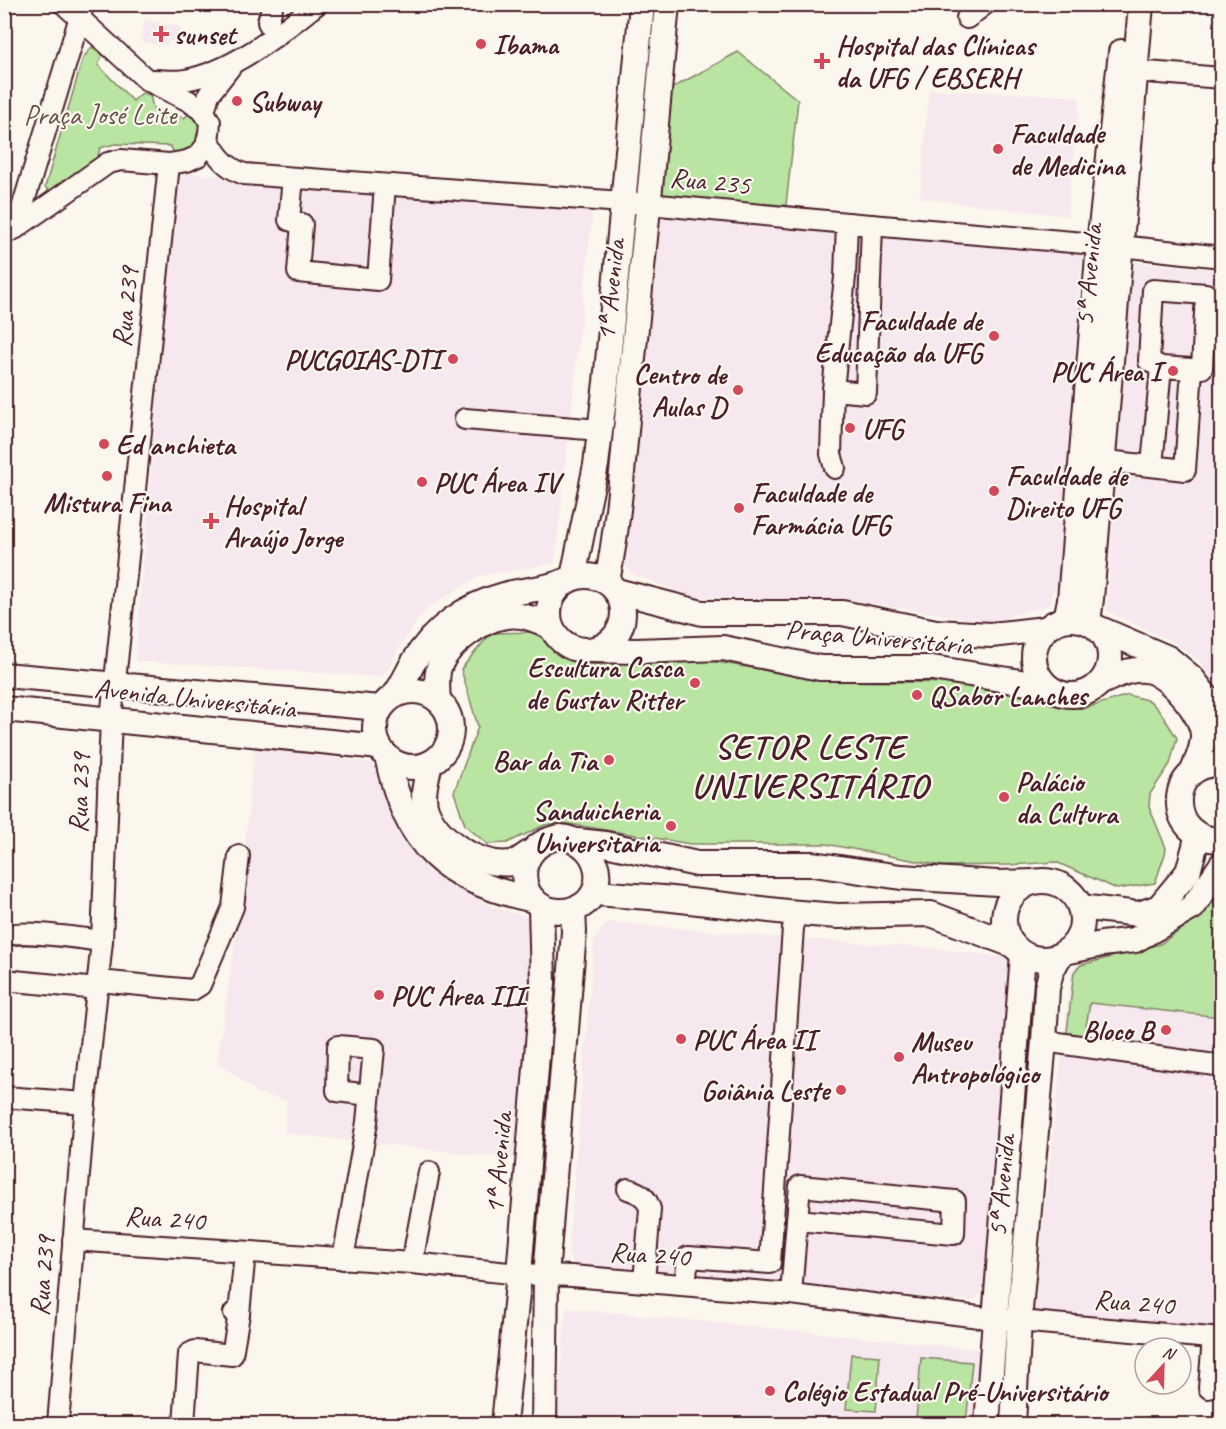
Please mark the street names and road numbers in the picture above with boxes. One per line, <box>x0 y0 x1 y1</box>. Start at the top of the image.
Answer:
street label: Rua 235 <box>668 159 753 203</box>
street label: 5ª Avenida <box>1066 220 1110 327</box>
street label: 1ª Avenida <box>587 235 633 342</box>
street label: Rua 239 <box>103 263 147 349</box>
street label: Praça Universitária <box>784 611 975 663</box>
street label: Avenida Universitária <box>93 670 299 726</box>
street label: Rua 239 <box>60 750 98 834</box>
street label: 1ª Avenida <box>476 1108 520 1215</box>
street label: 5ª Avenida <box>979 1131 1023 1238</box>
street label: Rua 240 <box>124 1198 209 1238</box>
street label: Rua 239 <box>21 1232 63 1318</box>
street label: Rua 240 <box>609 1234 694 1274</box>
street label: Rua 240 <box>1092 1281 1178 1323</box>

